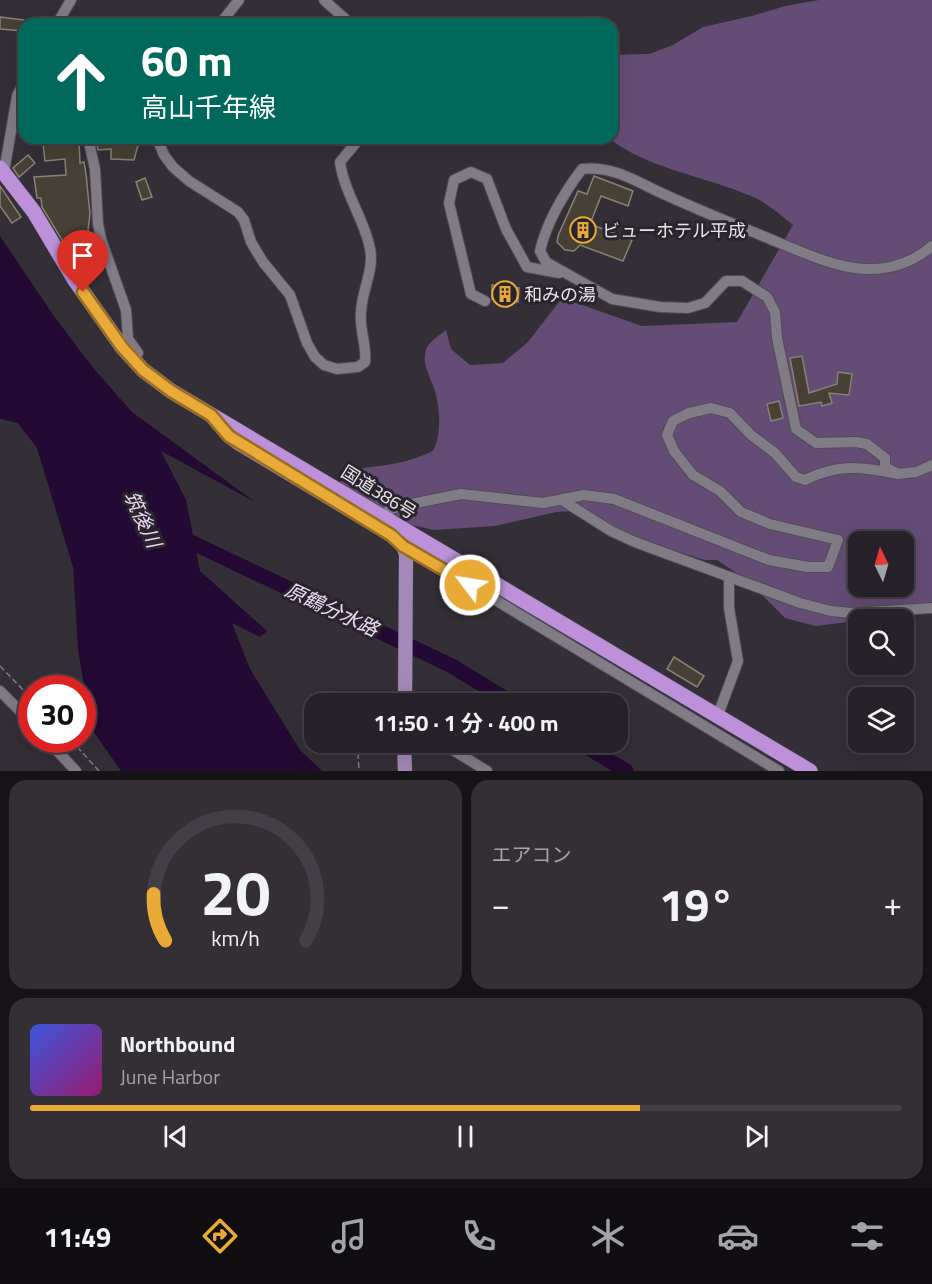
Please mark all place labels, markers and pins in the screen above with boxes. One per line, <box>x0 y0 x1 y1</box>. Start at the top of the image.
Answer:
building icon: ビューホテル平成 <box>568 215 598 245</box>
place label: ビューホテル平成 <box>602 217 746 244</box>
pin <box>57 230 108 292</box>
building icon: 和みの湯 <box>490 279 520 309</box>
place label: 和みの湯 <box>524 281 596 308</box>

